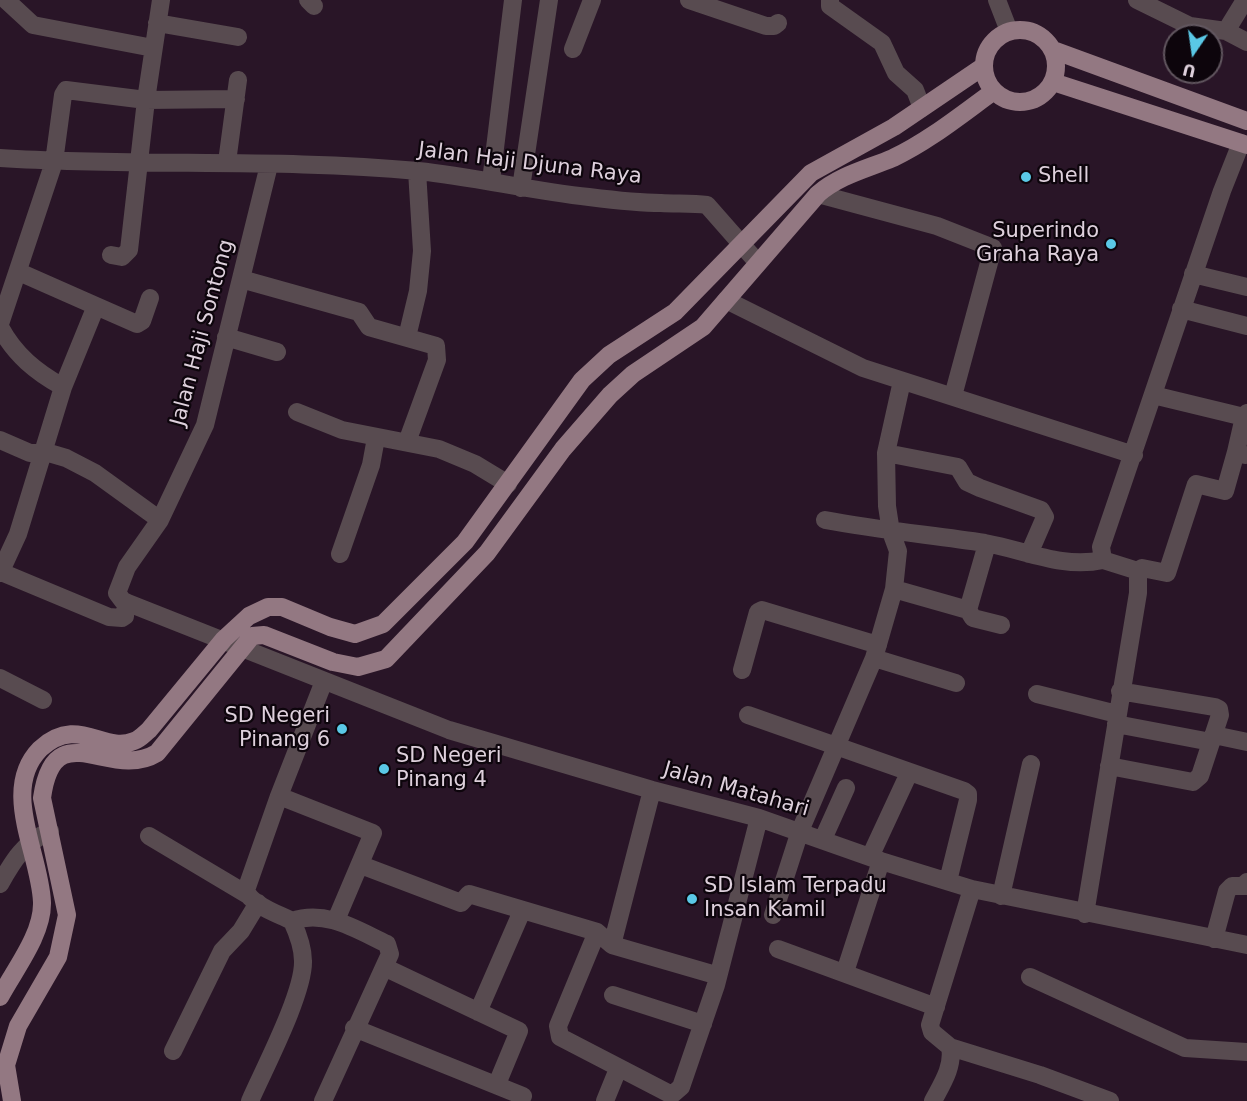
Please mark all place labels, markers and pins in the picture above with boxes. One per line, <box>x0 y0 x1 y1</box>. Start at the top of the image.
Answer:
place label: Shell <box>1038 164 1089 190</box>
marker: Shell <box>1019 170 1033 184</box>
place label: Superindo Graha Raya <box>976 219 1099 269</box>
marker: Superindo Graha Raya <box>1104 237 1118 251</box>
place label: SD Negeri Pinang 6 <box>224 704 330 754</box>
marker: SD Negeri Pinang 6 <box>335 722 349 736</box>
place label: SD Negeri Pinang 4 <box>396 744 502 794</box>
marker: SD Negeri Pinang 4 <box>377 762 391 776</box>
place label: SD Islam Terpadu Insan Kamil <box>704 874 887 924</box>
marker: SD Islam Terpadu Insan Kamil <box>685 892 699 906</box>

